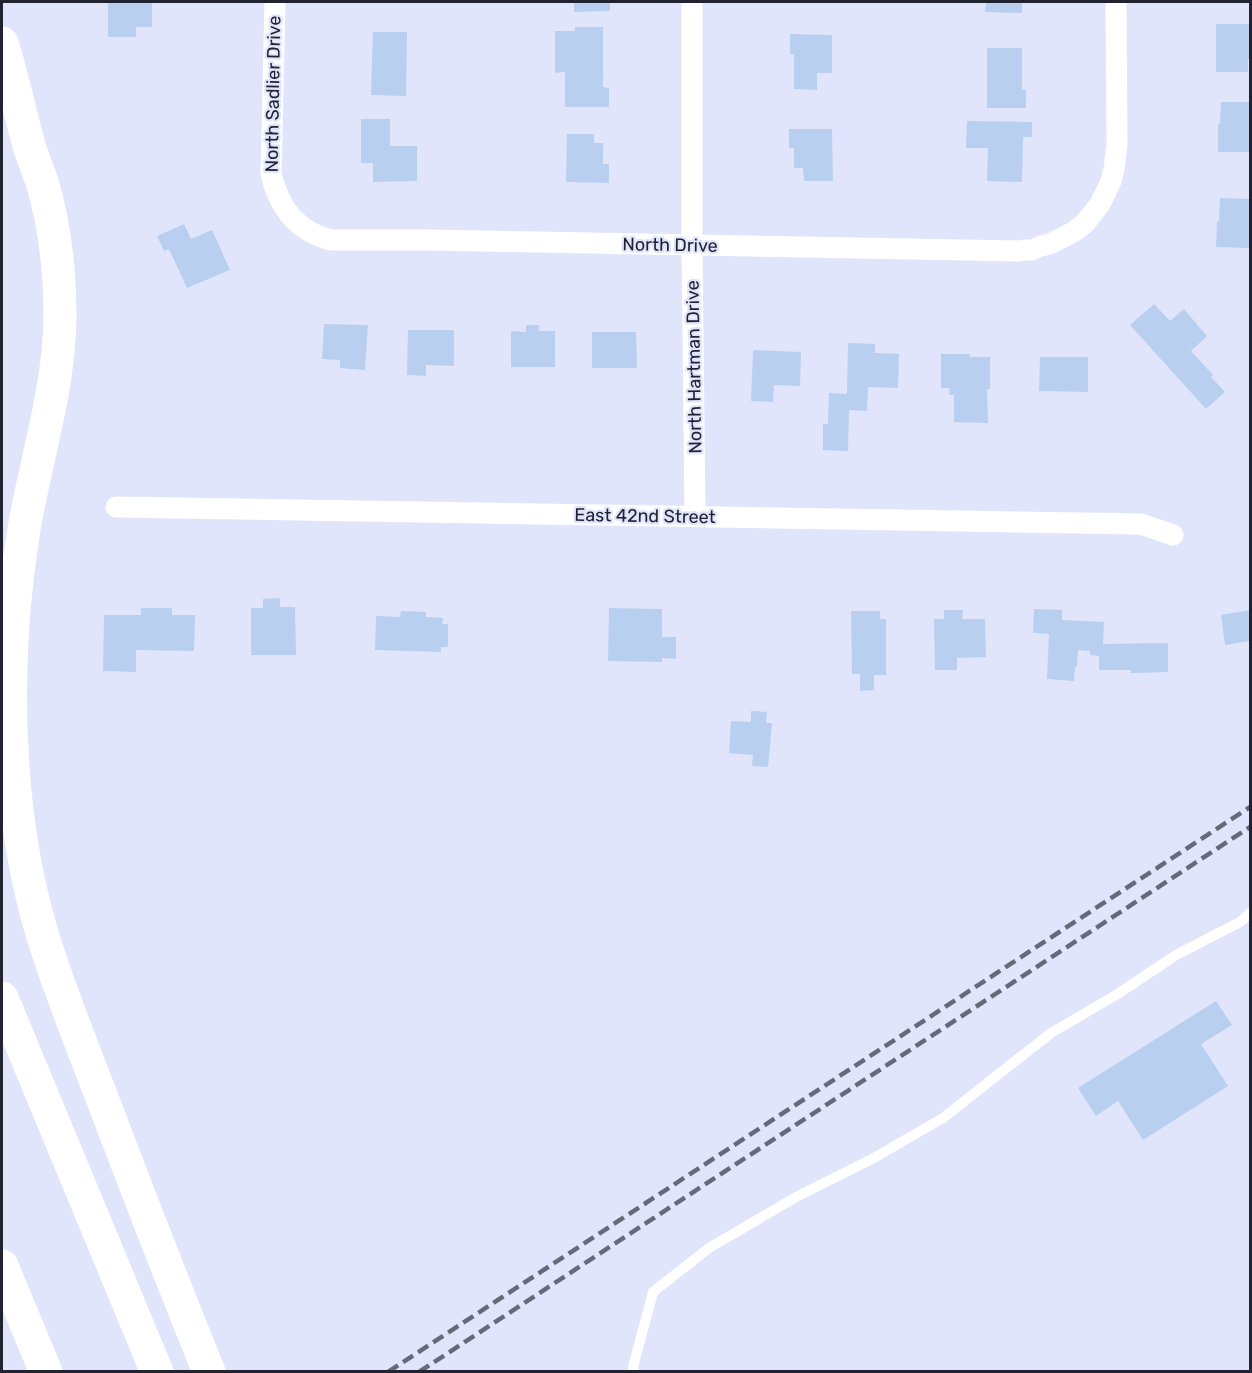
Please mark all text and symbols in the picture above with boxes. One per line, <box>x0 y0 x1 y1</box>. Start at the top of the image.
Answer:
street label: North Sadlier Drive <box>261 15 285 173</box>
street label: North Drive <box>622 233 718 257</box>
street label: North Hartman Drive <box>681 280 707 454</box>
street label: East 42nd Street <box>574 504 716 528</box>

